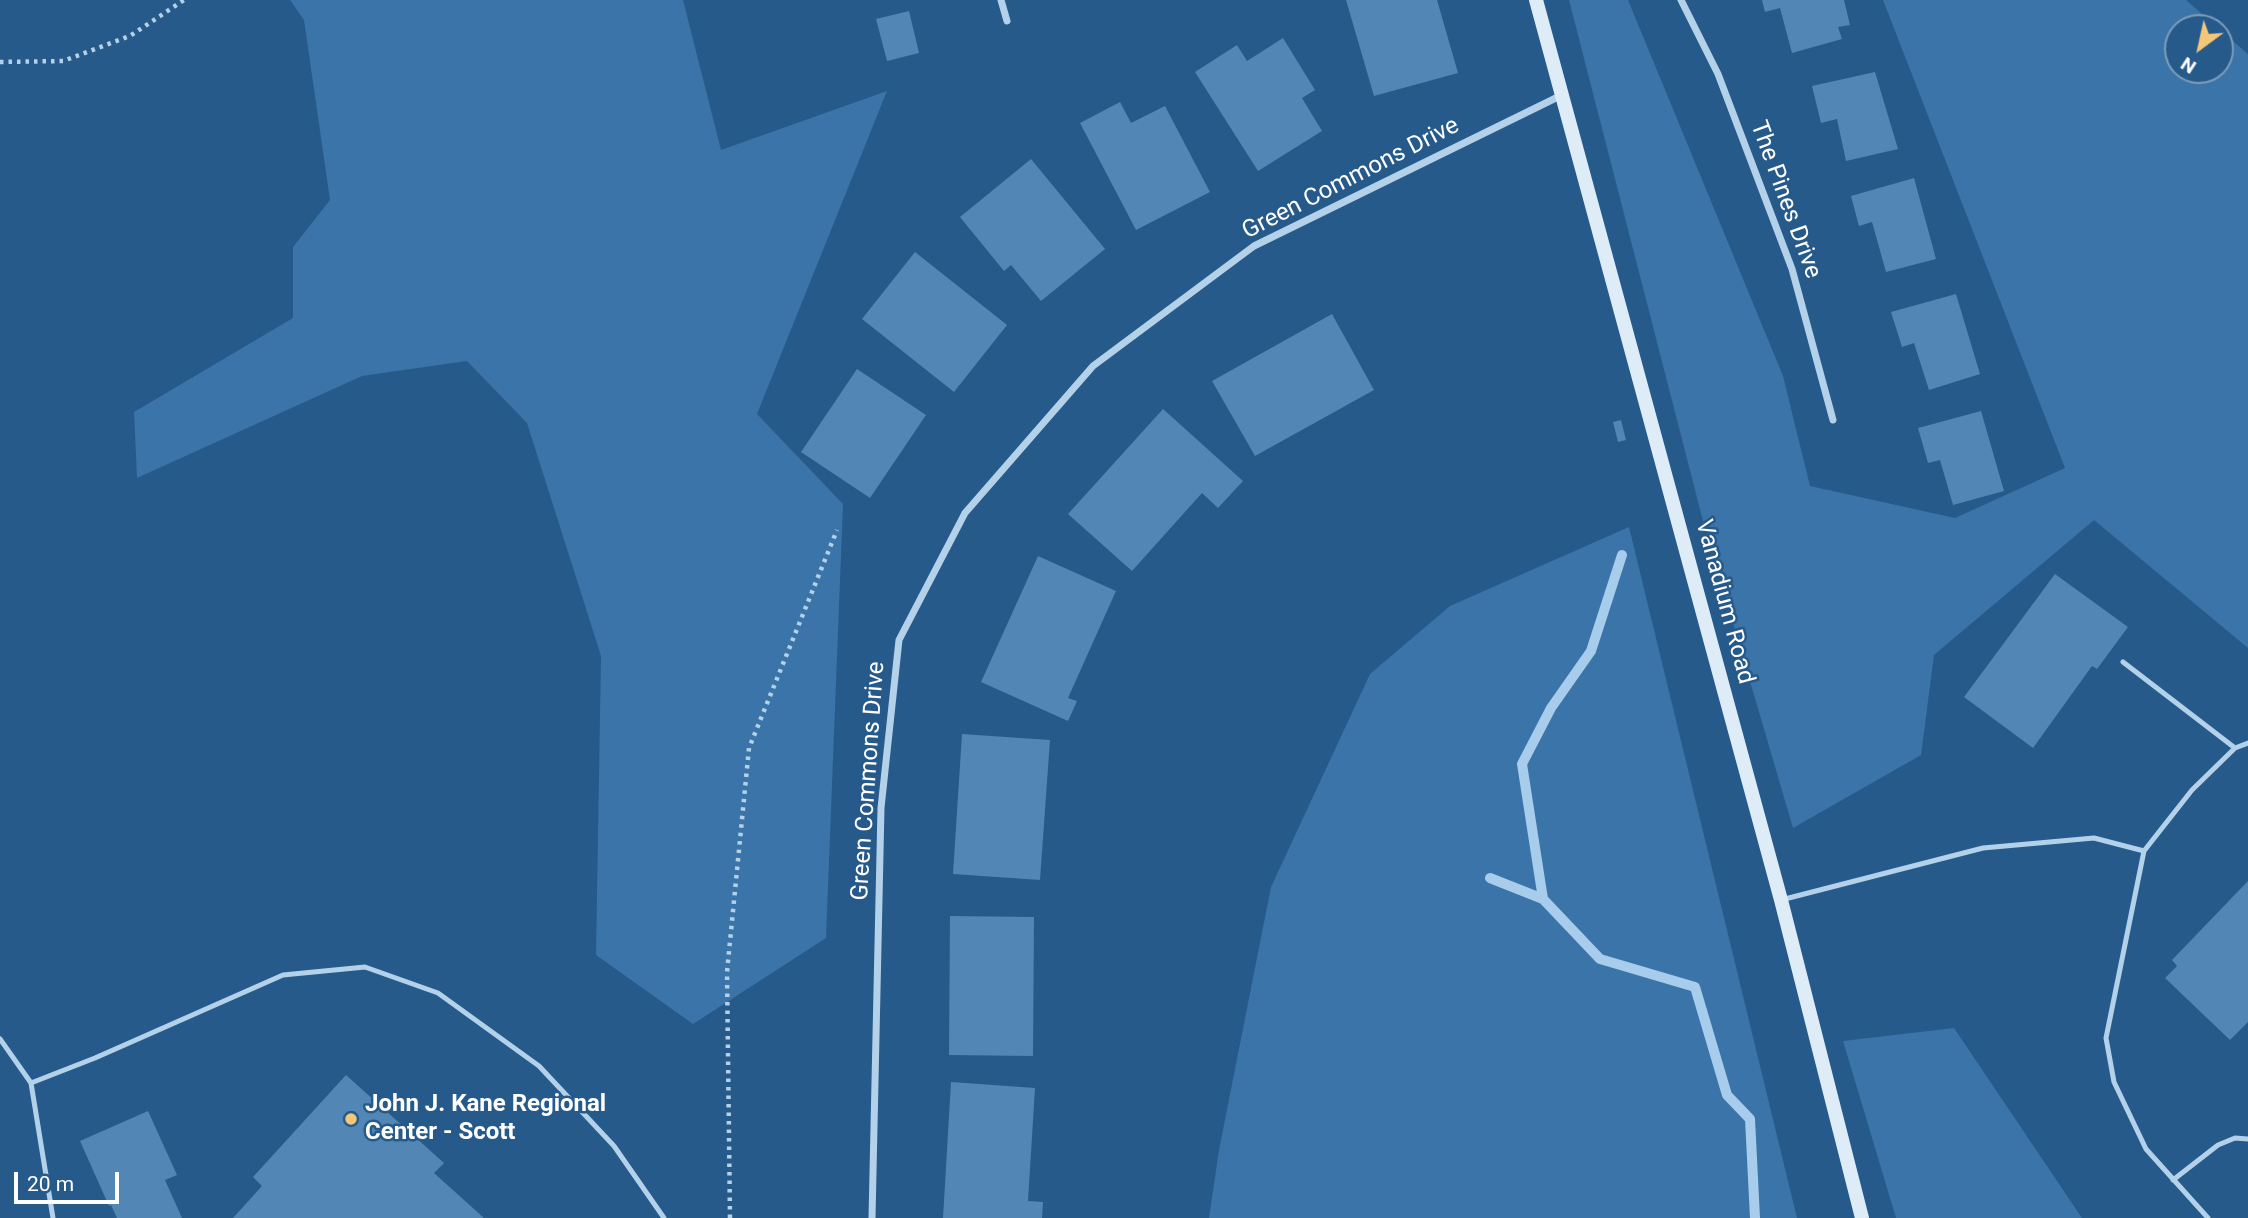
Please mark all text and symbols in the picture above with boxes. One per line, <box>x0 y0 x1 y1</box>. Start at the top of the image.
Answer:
north arrow <box>2164 14 2234 84</box>
text: N <box>2176 52 2200 79</box>
street label: Green Commons Drive <box>1238 112 1464 246</box>
street label: The Pines Drive <box>1743 117 1827 283</box>
street label: Vanadium Road <box>1688 517 1760 687</box>
street label: Green Commons Drive <box>846 661 892 901</box>
place label: John J. Kane Regional Center - Scott <box>365 1091 606 1147</box>
marker: John J. Kane Regional Center - Scott <box>343 1111 359 1127</box>
scale bar <box>18 1158 122 1202</box>
text: 20 m <box>27 1172 74 1196</box>

